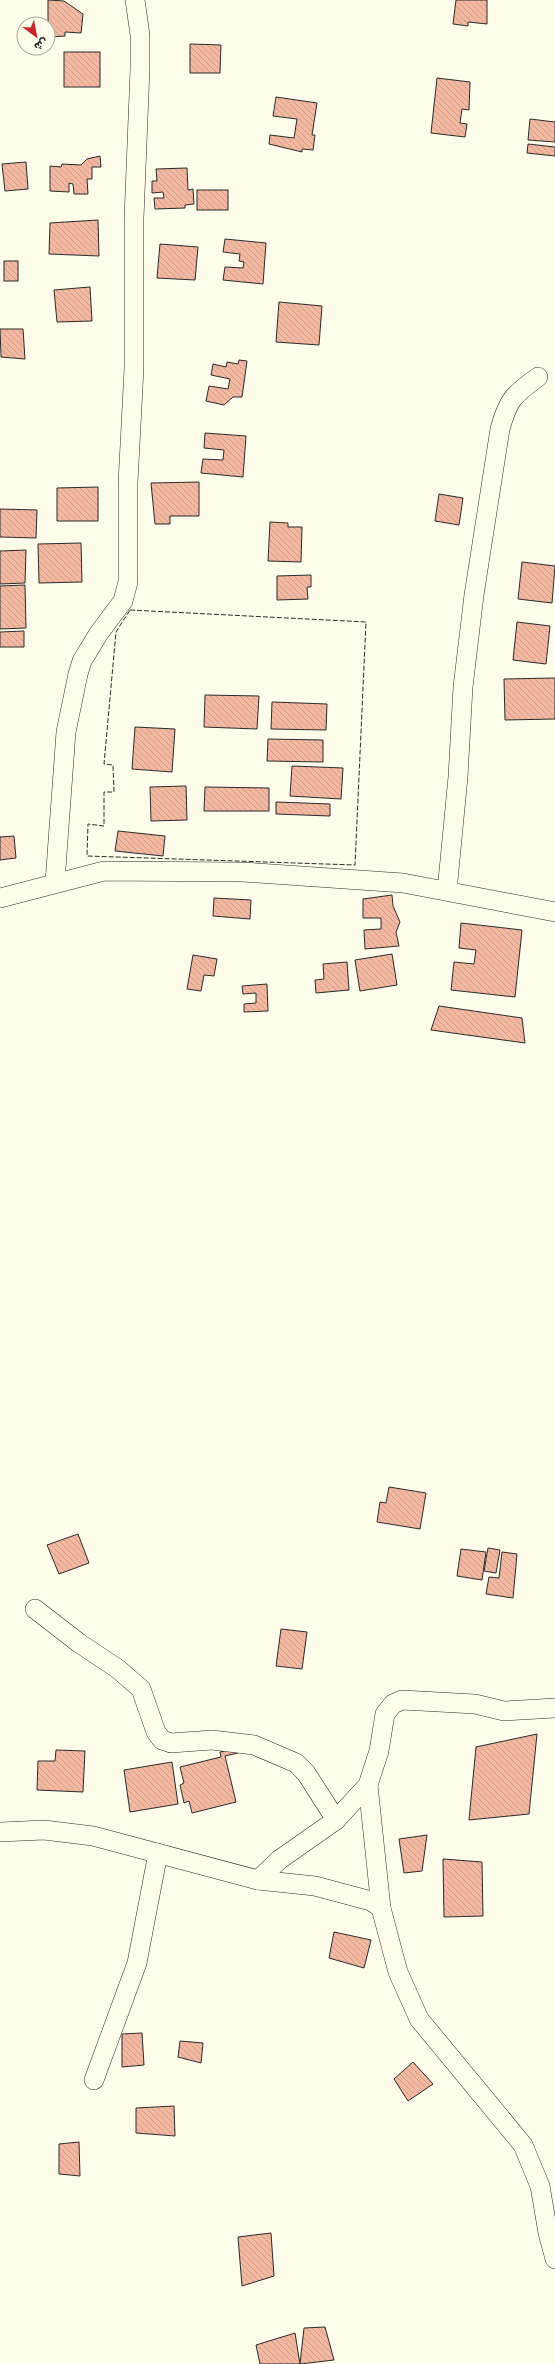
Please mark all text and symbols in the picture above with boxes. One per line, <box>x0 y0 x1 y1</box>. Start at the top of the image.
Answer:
north arrow <box>16 16 56 56</box>
text: ش <box>32 35 50 53</box>

